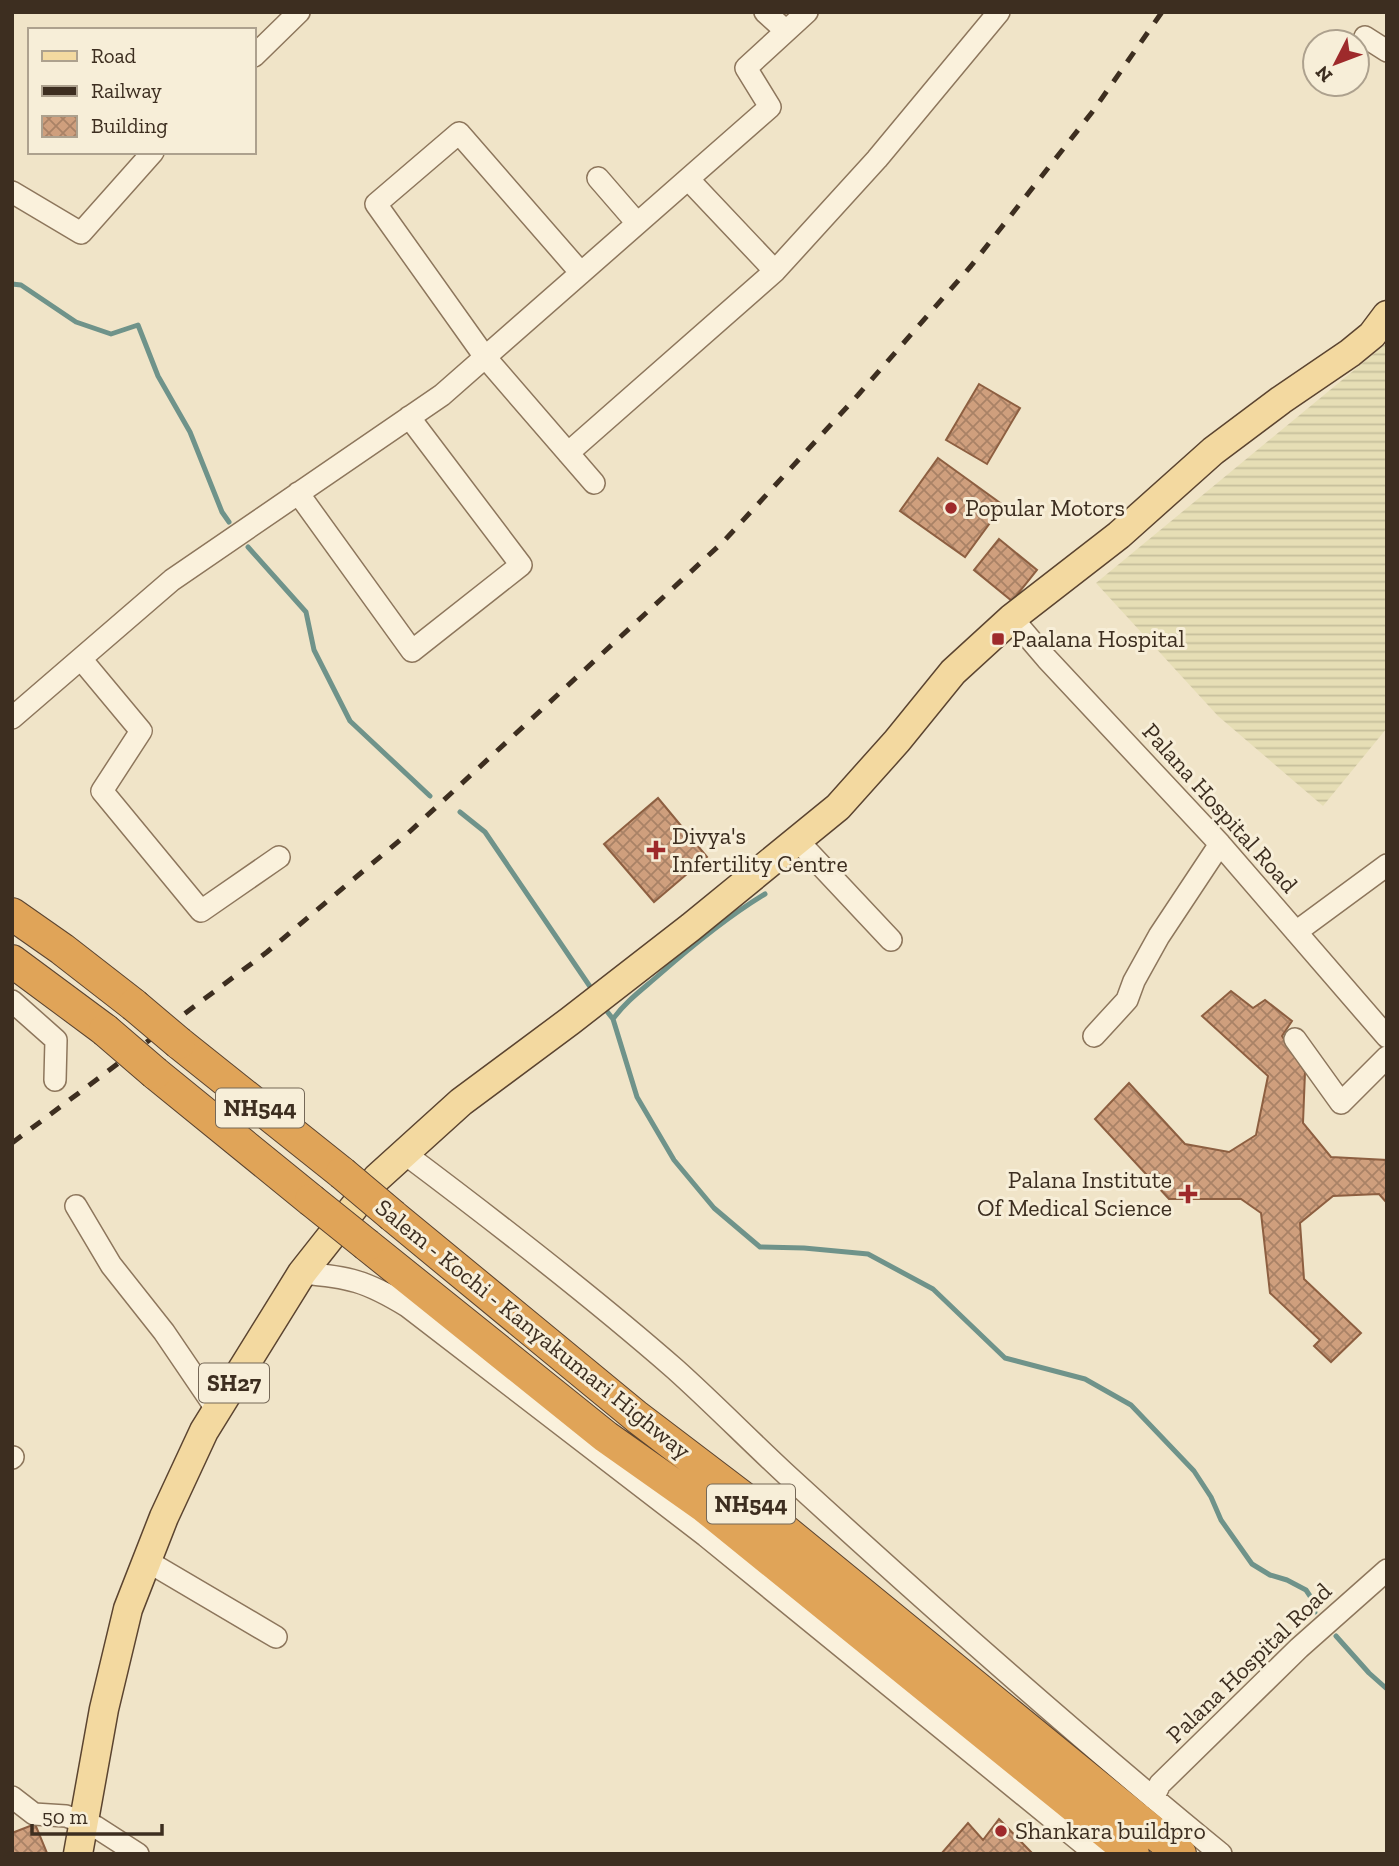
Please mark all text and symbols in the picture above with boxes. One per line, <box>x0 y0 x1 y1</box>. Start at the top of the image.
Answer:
legend <box>28 28 256 154</box>
north arrow <box>1301 28 1371 98</box>
text: Road <box>91 43 137 68</box>
text: N <box>1310 61 1337 87</box>
text: Railway <box>91 78 162 103</box>
text: Building <box>91 113 168 138</box>
place label: Popular Motors <box>965 493 1125 522</box>
marker: Popular Motors <box>943 500 959 516</box>
place label: Paalana Hospital <box>1012 624 1185 653</box>
marker: Paalana Hospital <box>990 631 1006 647</box>
street label: Palana Hospital Road <box>1137 717 1304 898</box>
place label: Divya's Infertility Centre <box>672 821 848 878</box>
marker: Divya's Infertility Centre <box>646 840 666 860</box>
road number: NH544 <box>216 1088 304 1128</box>
place label: Palana Institute Of Medical Science <box>977 1165 1172 1222</box>
marker: Palana Institute Of Medical Science <box>1178 1184 1198 1204</box>
street label: Salem - Kochi - Kanyakumari Highway <box>370 1192 697 1465</box>
road number: SH27 <box>199 1364 269 1402</box>
road number: NH544 <box>707 1484 795 1524</box>
street label: Palana Hospital Road <box>1160 1576 1337 1749</box>
scale bar <box>32 1792 161 1836</box>
text: 50 m <box>42 1804 88 1829</box>
place label: Shankara buildpro <box>1015 1816 1206 1845</box>
marker: Shankara buildpro <box>993 1823 1009 1839</box>

